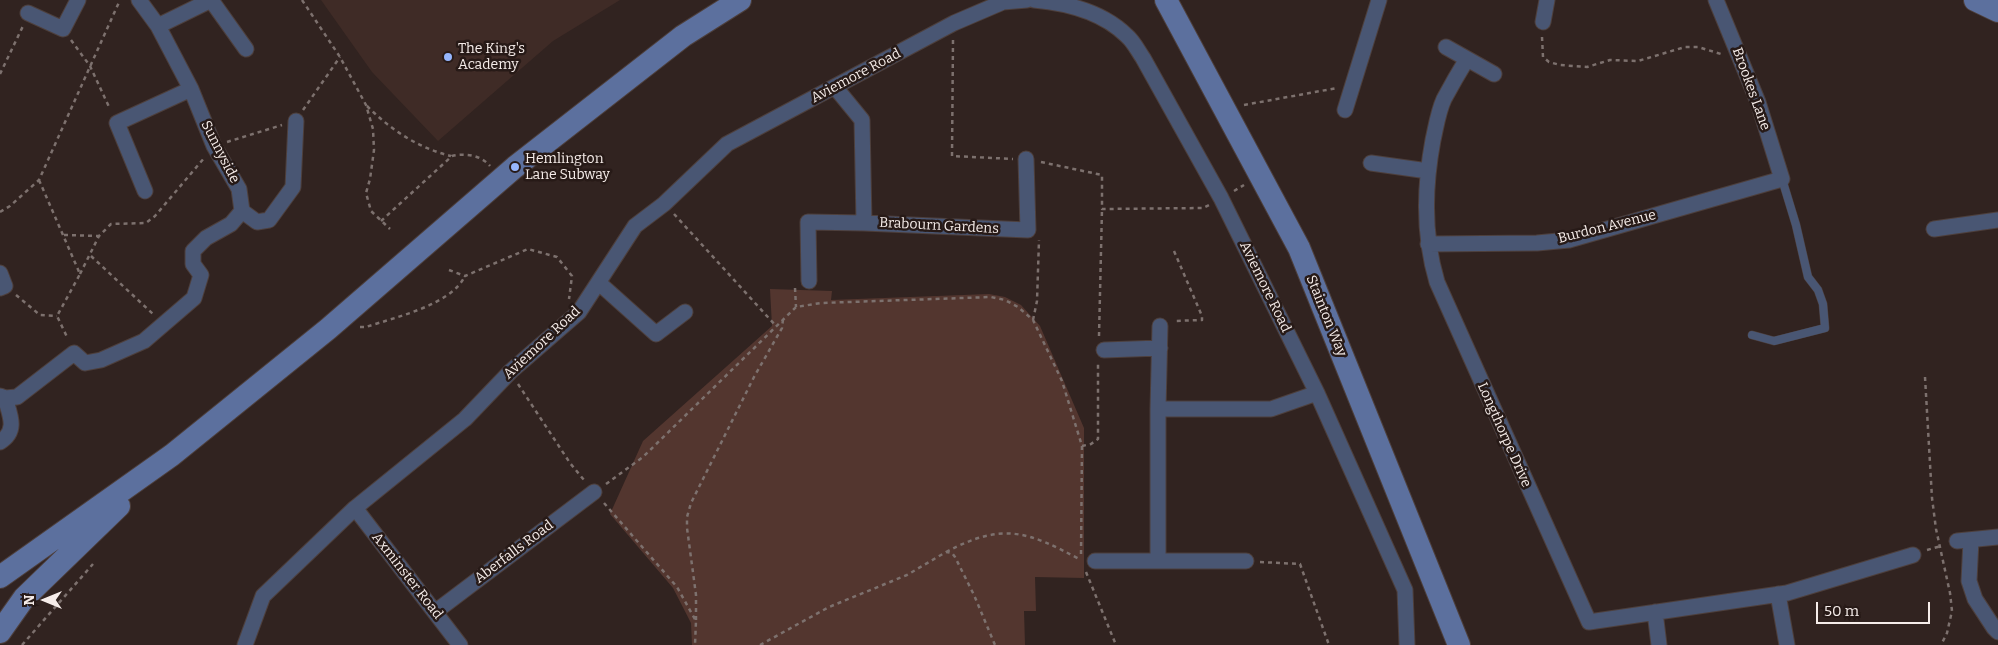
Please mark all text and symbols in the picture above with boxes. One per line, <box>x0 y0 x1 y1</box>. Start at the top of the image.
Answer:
place label: The King's Academy <box>458 41 525 74</box>
street label: Aviemore Road <box>808 45 904 107</box>
street label: Brookes Lane <box>1728 45 1774 133</box>
marker: The King's Academy <box>442 51 454 63</box>
street label: Sunnyside <box>197 118 243 186</box>
place label: Hemlington Lane Subway <box>525 151 610 184</box>
marker: Hemlington Lane Subway <box>509 161 521 173</box>
street label: Burdon Avenue <box>1556 207 1658 247</box>
street label: Brabourn Gardens <box>879 214 999 238</box>
street label: Aviemore Road <box>1236 239 1294 335</box>
street label: Stainton Way <box>1302 273 1350 359</box>
street label: Aviemore Road <box>500 303 584 383</box>
street label: Longthorpe Drive <box>1473 380 1535 490</box>
street label: Aberfalls Road <box>471 517 557 587</box>
street label: Axminster Road <box>368 529 446 623</box>
north arrow <box>20 575 70 625</box>
scale bar <box>1818 592 1932 624</box>
text: N <box>21 595 38 605</box>
text: 50 m <box>1824 602 1859 620</box>

